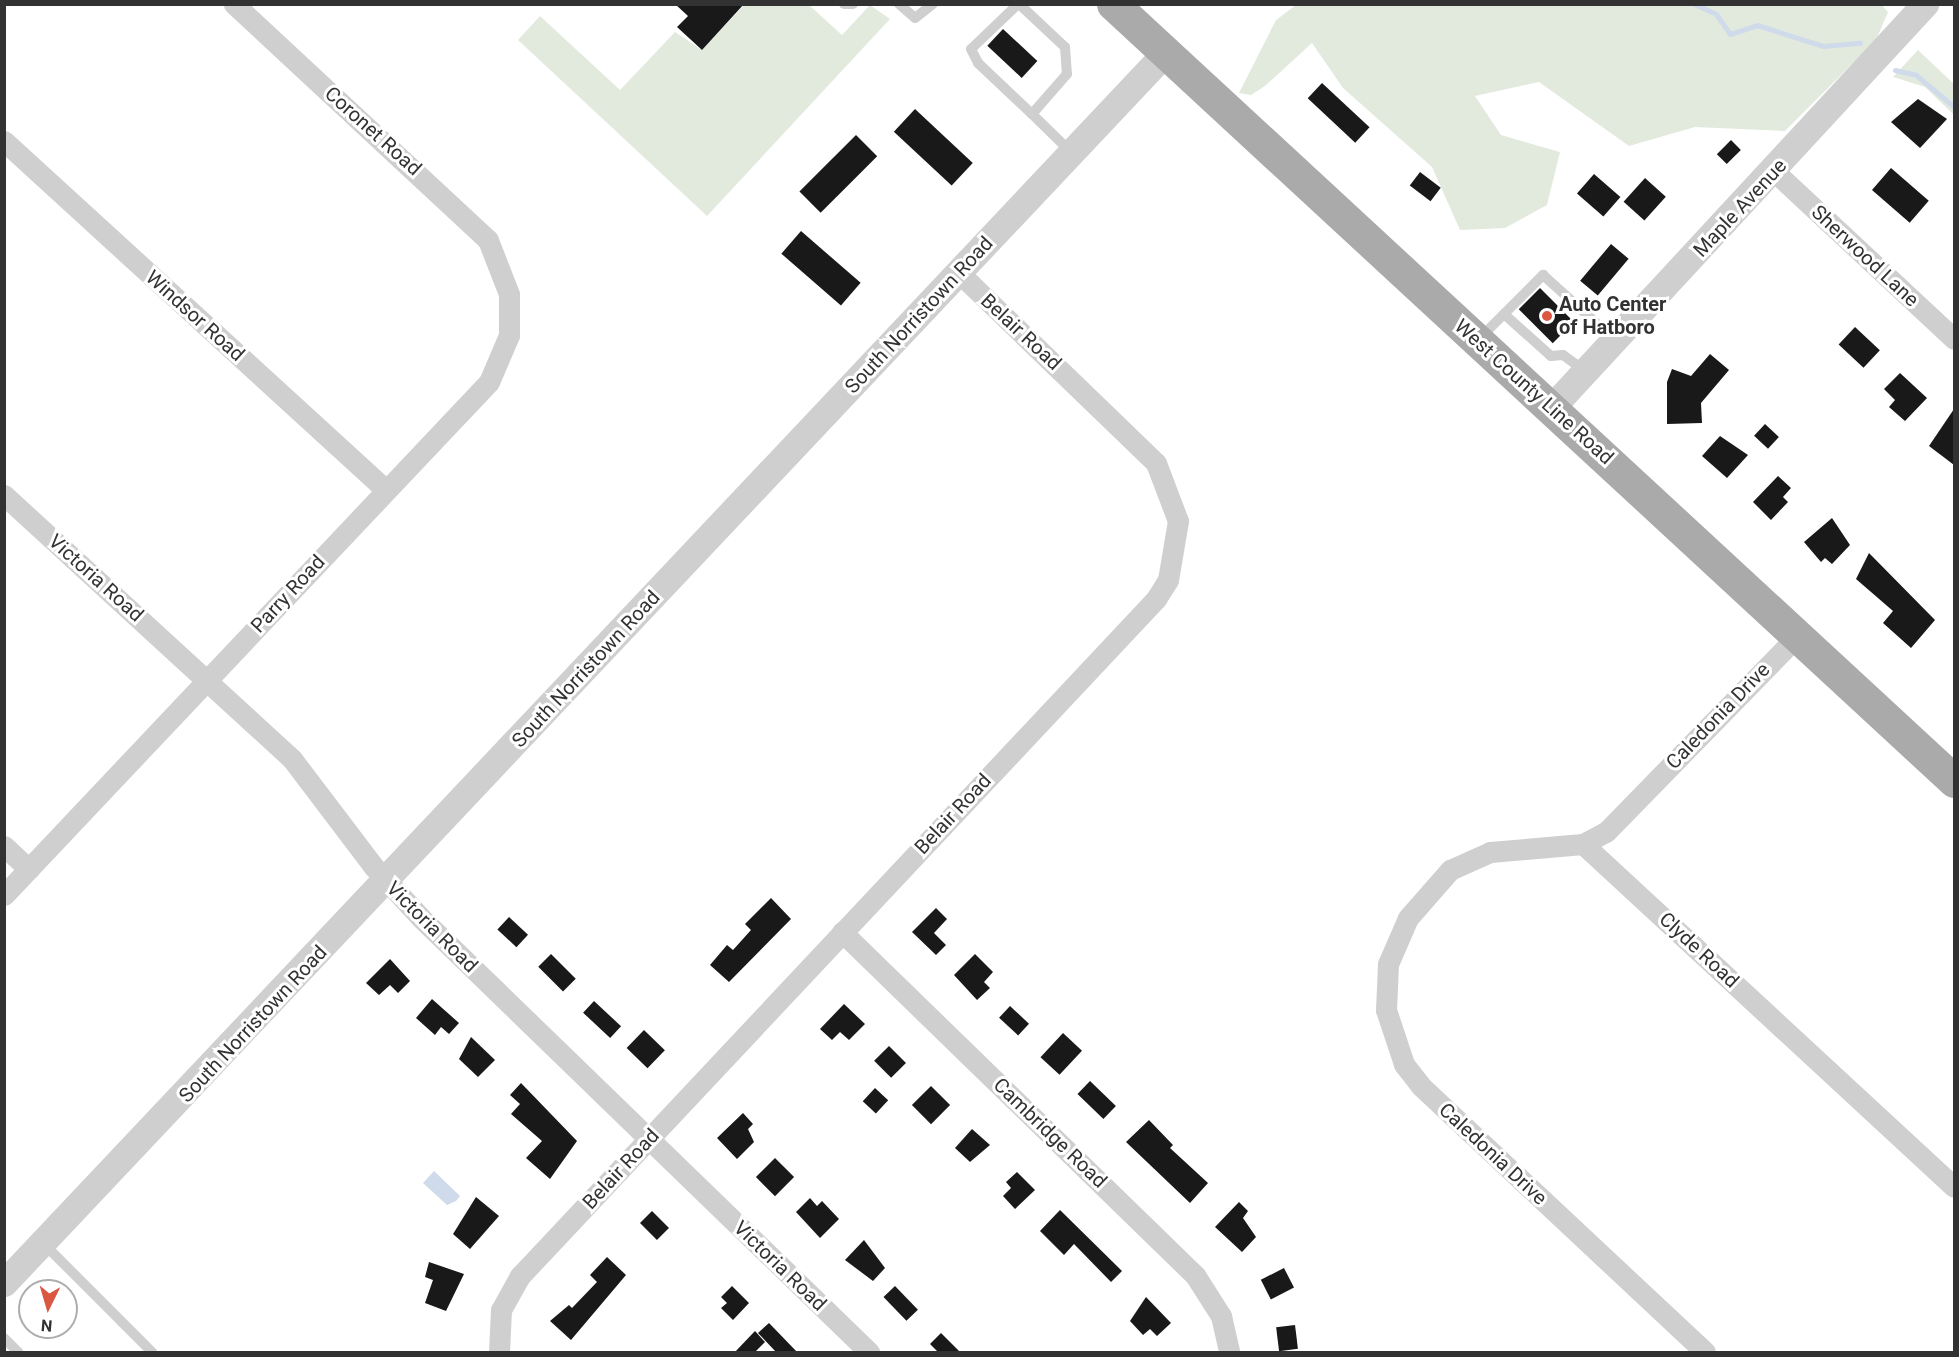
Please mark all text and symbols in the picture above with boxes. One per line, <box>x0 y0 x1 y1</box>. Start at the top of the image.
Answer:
street label: Coronet Road <box>320 81 426 181</box>
street label: Maple Avenue <box>1688 154 1792 262</box>
street label: Sherwood Lane <box>1806 200 1924 312</box>
street label: South Norristown Road <box>840 232 998 398</box>
street label: Windsor Road <box>141 266 249 366</box>
street label: Belair Road <box>976 289 1066 375</box>
place label: Auto Center of Hatboro <box>1559 292 1666 339</box>
marker: Auto Center of Hatboro <box>1540 309 1554 323</box>
street label: West County Line Road <box>1450 314 1618 470</box>
street label: Victoria Road <box>44 529 148 627</box>
street label: Parry Road <box>246 550 330 638</box>
street label: South Norristown Road <box>507 586 665 752</box>
street label: Caledonia Drive <box>1661 658 1775 774</box>
street label: Belair Road <box>910 769 996 859</box>
street label: Victoria Road <box>381 876 483 978</box>
street label: Clyde Road <box>1654 907 1744 993</box>
street label: South Norristown Road <box>174 941 332 1107</box>
street label: Cambridge Road <box>988 1073 1112 1193</box>
street label: Caledonia Drive <box>1434 1098 1552 1210</box>
street label: Belair Road <box>578 1124 664 1214</box>
street label: Victoria Road <box>729 1216 831 1316</box>
north arrow <box>18 1279 78 1339</box>
text: N <box>40 1315 53 1335</box>

